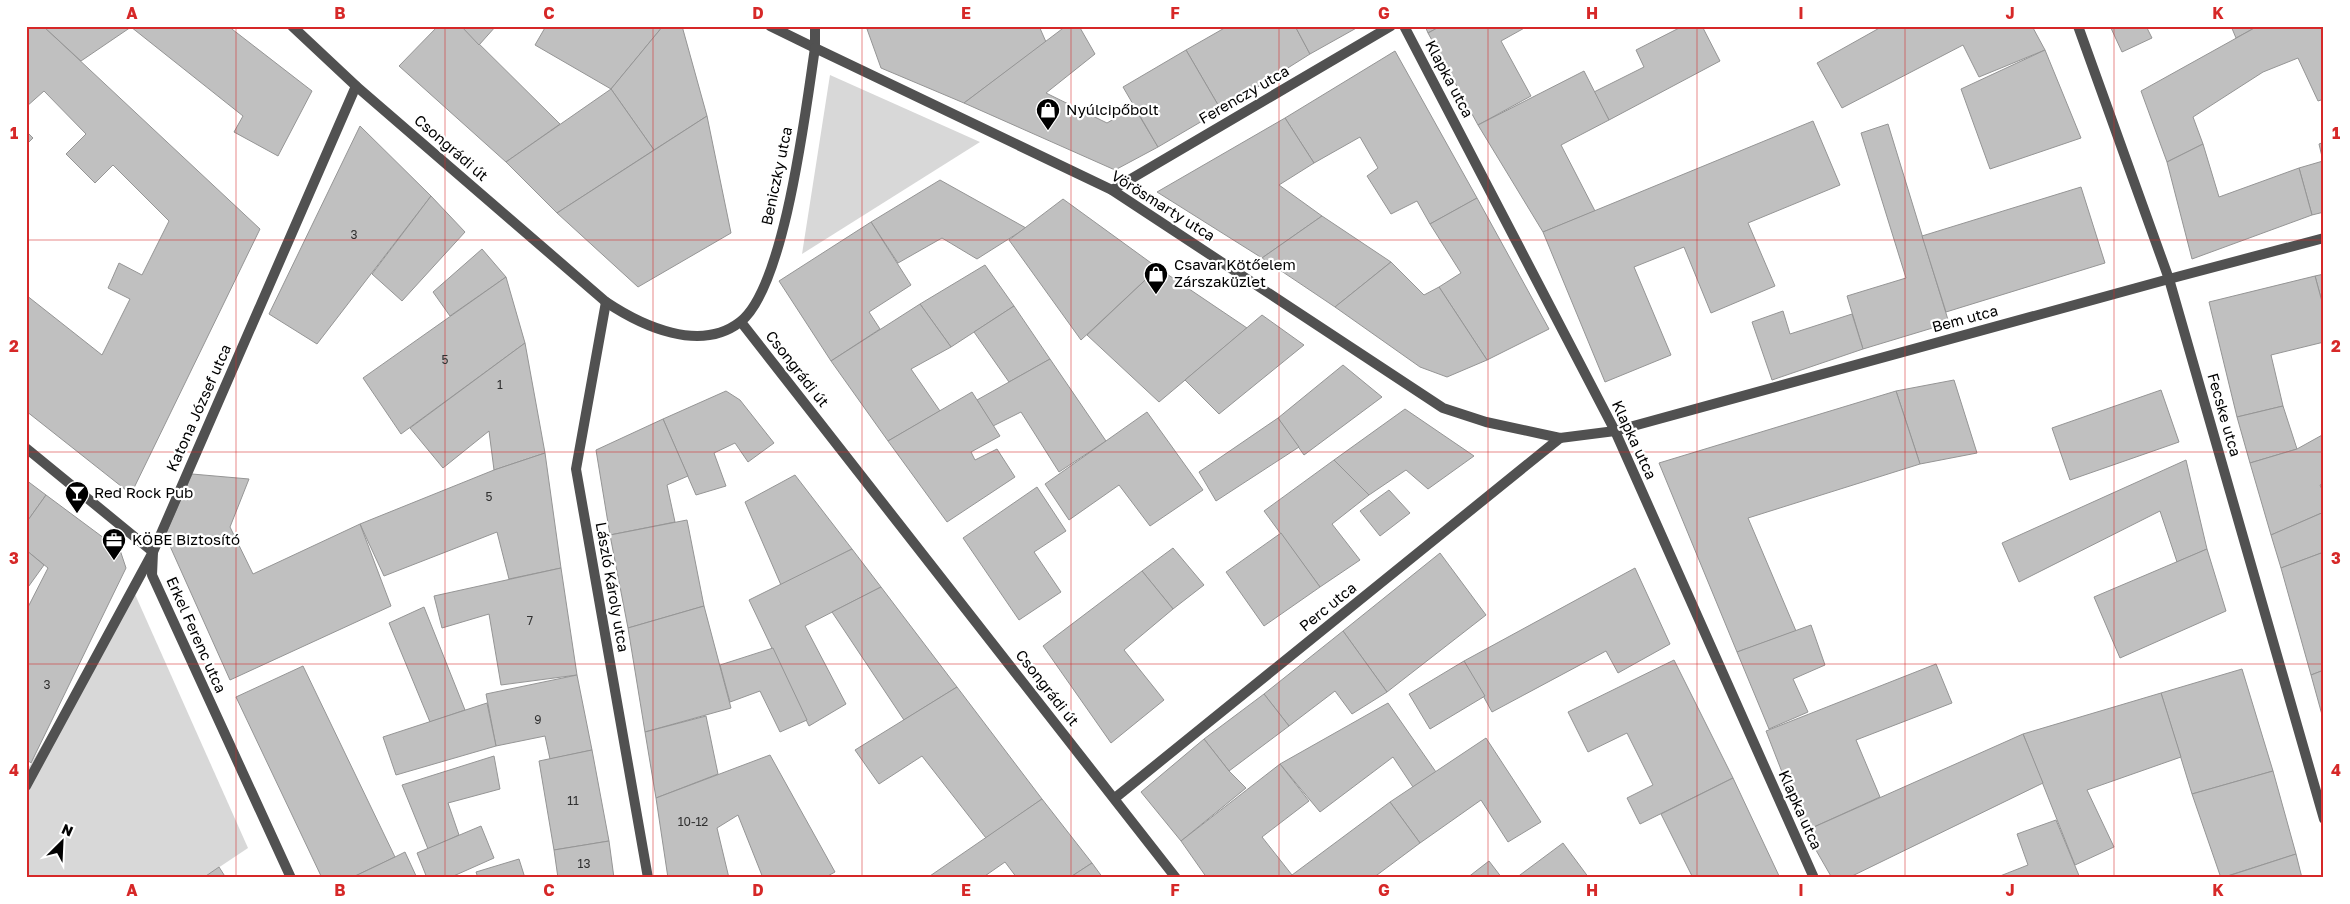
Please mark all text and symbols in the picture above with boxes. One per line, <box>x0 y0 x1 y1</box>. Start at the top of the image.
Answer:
text: A <box>126 3 138 23</box>
text: B <box>334 3 346 23</box>
text: C <box>543 3 555 23</box>
text: D <box>752 3 764 23</box>
text: E <box>961 3 971 23</box>
text: F <box>1170 3 1180 23</box>
text: G <box>1378 3 1390 23</box>
text: H <box>1586 3 1598 23</box>
text: I <box>1798 3 1804 23</box>
text: J <box>2005 3 2015 23</box>
text: K <box>2212 3 2224 23</box>
street label: Klapka utca <box>1422 37 1478 120</box>
street label: Ferenczy utca <box>1195 61 1292 127</box>
shop icon: Nyúlcipőbolt <box>1035 97 1061 131</box>
place label: Nyúlcipőbolt <box>1066 100 1159 118</box>
street label: Csongrádi út <box>411 110 492 184</box>
text: 1 <box>10 123 18 143</box>
text: 1 <box>2332 123 2340 143</box>
street label: Beniczky utca <box>757 125 795 227</box>
street label: Vörösmarty utca <box>1108 166 1219 244</box>
house number: 3 <box>350 227 358 242</box>
place label: Csavar Kötőelem Zárszaküzlet <box>1174 255 1296 290</box>
shop icon: Csavar Kötőelem Zárszaküzlet <box>1143 261 1169 295</box>
street label: Bem utca <box>1930 301 2000 335</box>
street label: Csongrádi út <box>762 327 833 410</box>
text: 2 <box>9 336 19 356</box>
text: 2 <box>2331 336 2341 356</box>
street label: Katona József utca <box>162 341 234 474</box>
house number: 5 <box>442 352 449 367</box>
street label: Fecske utca <box>2204 371 2245 459</box>
house number: 1 <box>497 377 503 392</box>
street label: Klapka utca <box>1609 397 1661 482</box>
bar icon: Red Rock Pub <box>64 480 90 514</box>
place label: Red Rock Pub <box>94 483 193 501</box>
house number: 5 <box>486 489 493 504</box>
street label: László Károly utca <box>593 520 633 653</box>
office icon: KÖBE Biztosító <box>101 527 127 561</box>
place label: KÖBE Biztosító <box>132 530 240 548</box>
text: 3 <box>9 548 19 568</box>
text: 3 <box>2331 548 2341 568</box>
street label: Erkel Ferenc utca <box>163 574 231 695</box>
street label: Perc utca <box>1295 578 1359 635</box>
house number: 7 <box>527 613 533 628</box>
street label: Csongrádi út <box>1012 646 1083 729</box>
house number: 3 <box>43 677 51 692</box>
house number: 9 <box>534 712 542 727</box>
text: 4 <box>9 760 19 780</box>
text: 4 <box>2331 760 2341 780</box>
street label: Klapka utca <box>1775 767 1826 852</box>
house number: 11 <box>567 793 579 808</box>
house number: 10-12 <box>678 814 708 829</box>
north arrow <box>38 816 88 866</box>
text: N <box>59 820 76 840</box>
house number: 13 <box>578 856 590 871</box>
text: A <box>126 880 138 900</box>
text: B <box>334 880 346 900</box>
text: C <box>543 880 555 900</box>
text: D <box>752 880 764 900</box>
text: E <box>961 880 971 900</box>
text: F <box>1170 880 1180 900</box>
text: G <box>1378 880 1390 900</box>
text: H <box>1586 880 1598 900</box>
text: I <box>1798 880 1804 900</box>
text: J <box>2005 880 2015 900</box>
text: K <box>2212 880 2224 900</box>

